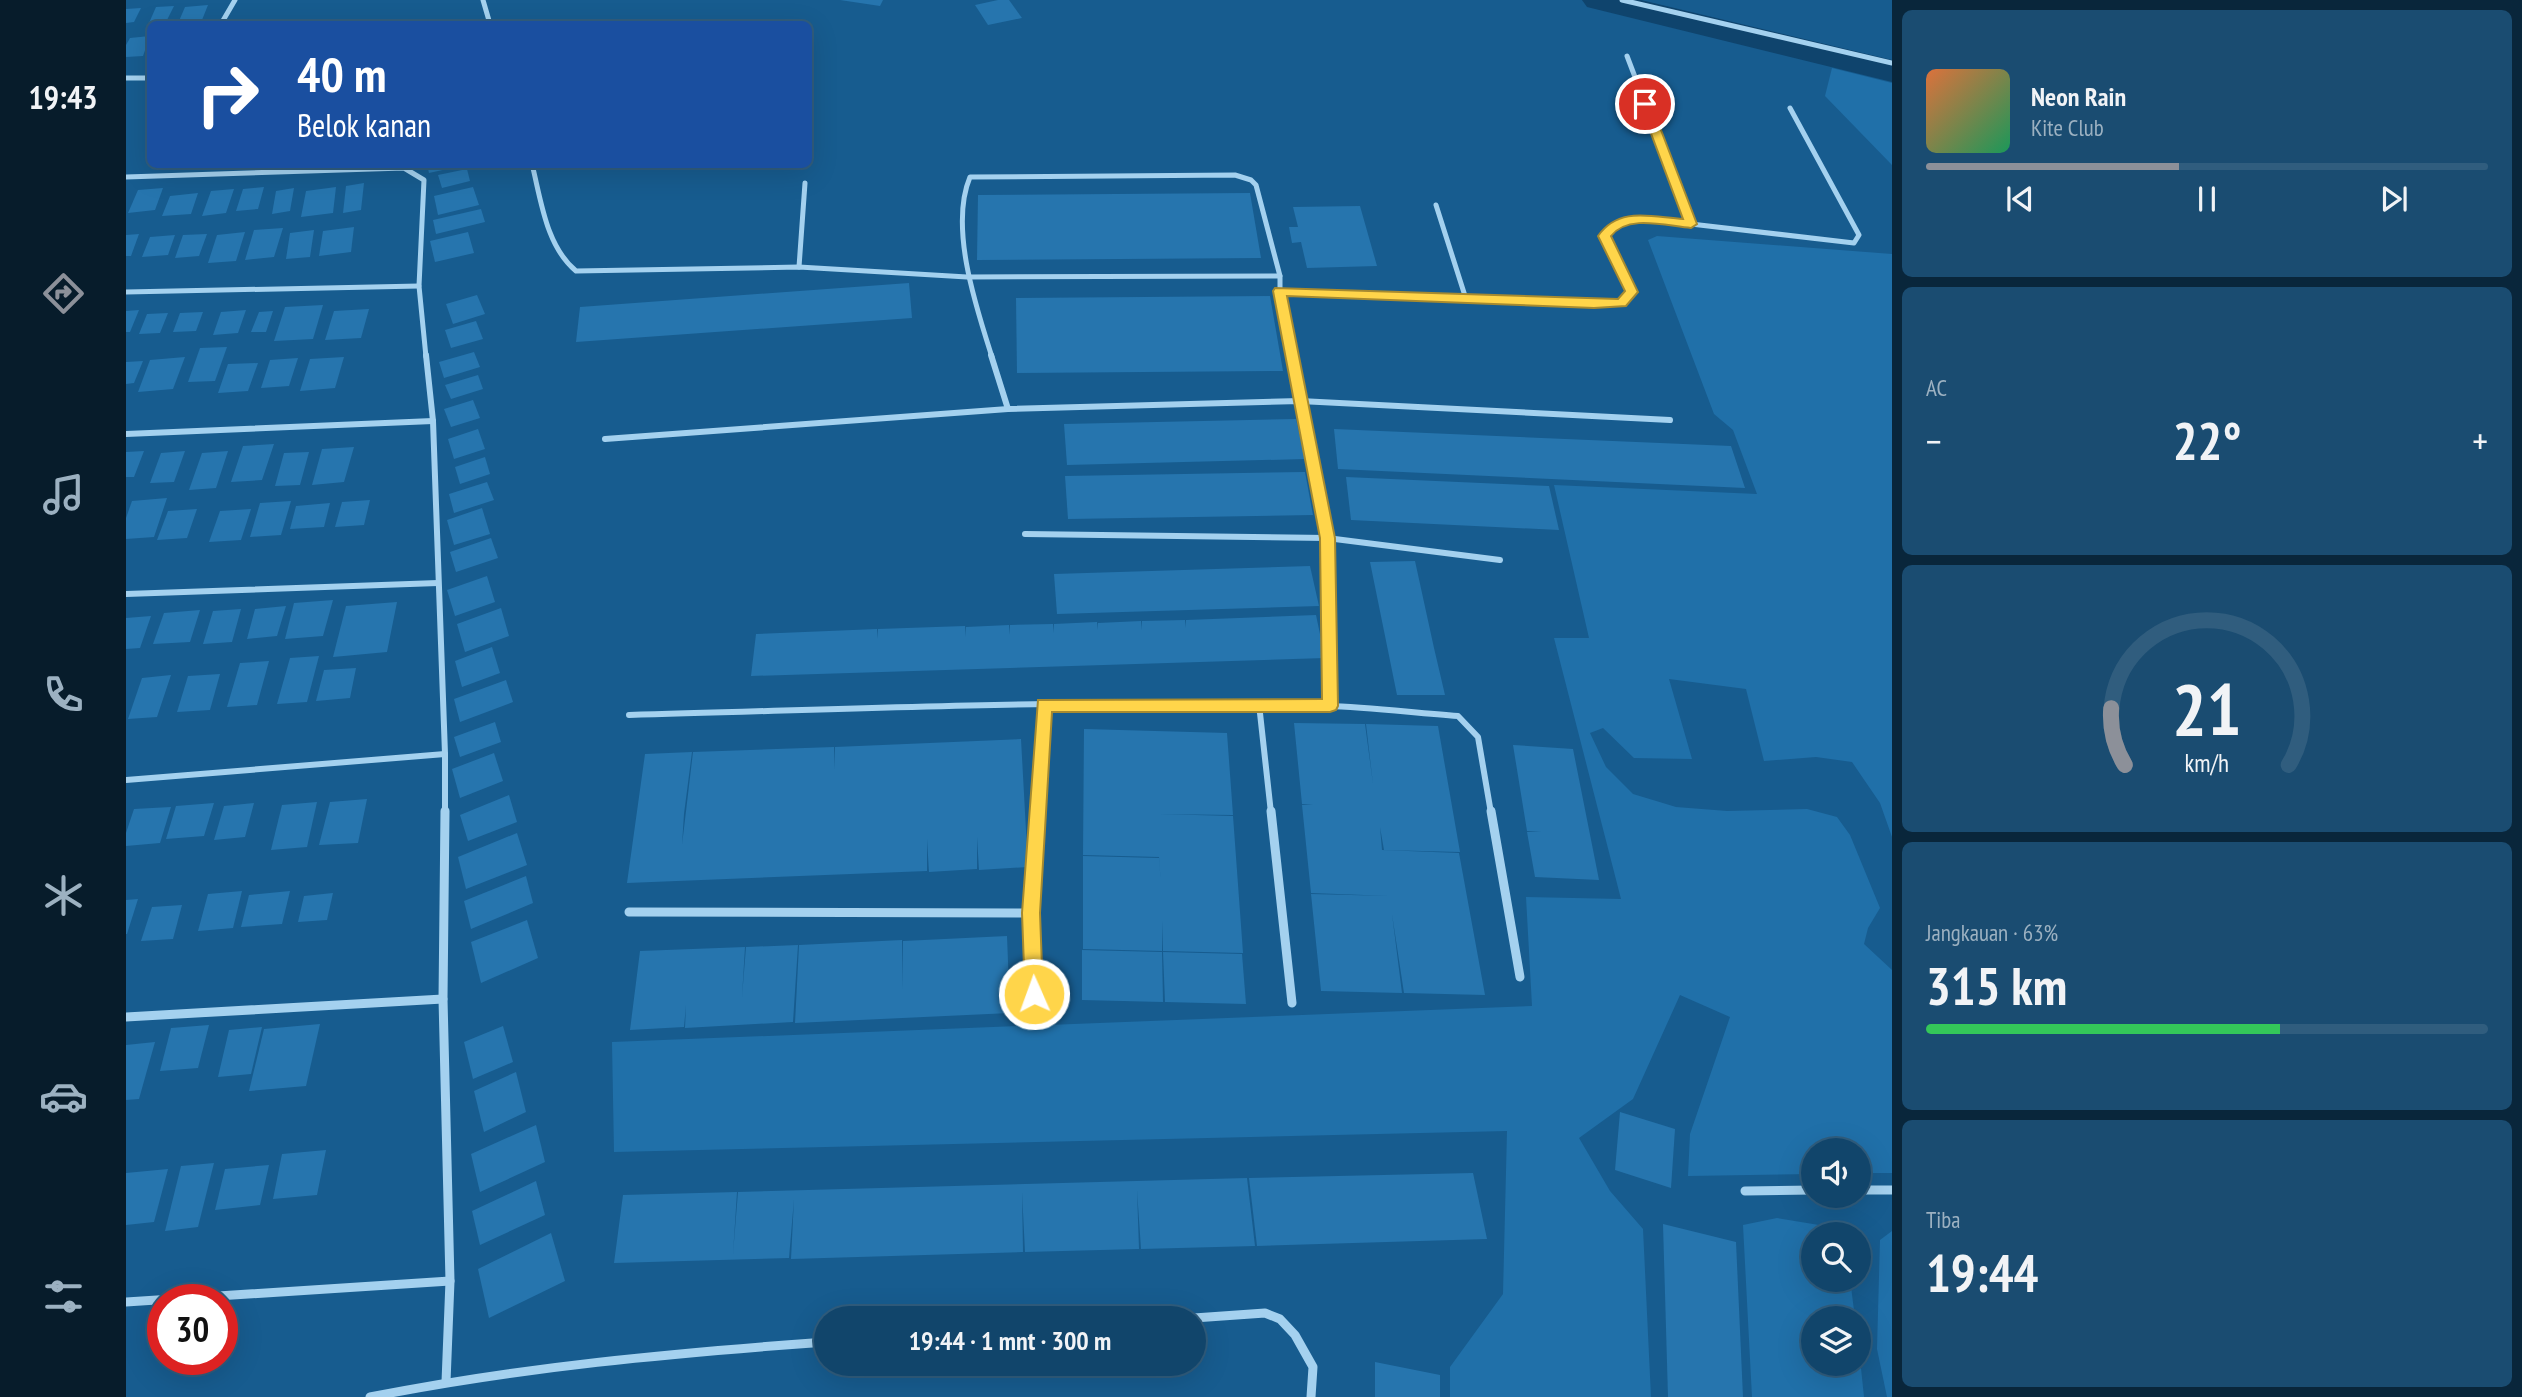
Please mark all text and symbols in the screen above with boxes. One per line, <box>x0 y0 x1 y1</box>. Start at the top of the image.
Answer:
text: 40 m <box>297 42 386 106</box>
icon: right <box>182 49 273 140</box>
pin <box>1615 74 1675 134</box>
text: 19:43 <box>28 76 98 118</box>
text: Neon Rain <box>2031 80 2126 113</box>
icon: arrive <box>1626 85 1664 123</box>
text: Belok kanan <box>297 104 431 146</box>
text: Kite Club <box>2031 113 2104 142</box>
icon: previous <box>2001 180 2039 218</box>
icon: pause <box>2188 180 2226 218</box>
icon: next <box>2375 180 2413 218</box>
icon: directions <box>39 269 88 318</box>
text: AC <box>1926 373 1947 402</box>
text: 22° <box>2173 407 2241 474</box>
text: − <box>1926 416 1942 465</box>
text: + <box>2472 416 2488 465</box>
icon: music <box>39 470 88 519</box>
text: 21 <box>2172 661 2242 755</box>
icon: phone <box>39 670 88 719</box>
text: km/h <box>2185 746 2229 778</box>
icon: climate <box>39 871 88 920</box>
text: Jangkauan · 63% <box>1926 918 2058 947</box>
text: 315 km <box>1926 952 2067 1019</box>
position arrow <box>997 957 1071 1031</box>
icon: car <box>39 1072 88 1121</box>
map controls <box>1801 1138 1871 1376</box>
button: sound <box>1801 1138 1871 1208</box>
text: Tiba <box>1926 1205 1960 1234</box>
button: search <box>1801 1222 1871 1292</box>
text: 19:44 <box>1926 1239 2038 1306</box>
icon: filters <box>39 1272 88 1321</box>
speed limit sign: 30 <box>147 1284 238 1375</box>
button: layers <box>1801 1306 1871 1376</box>
text: 19:44 · 1 mnt · 300 m <box>909 1324 1111 1357</box>

